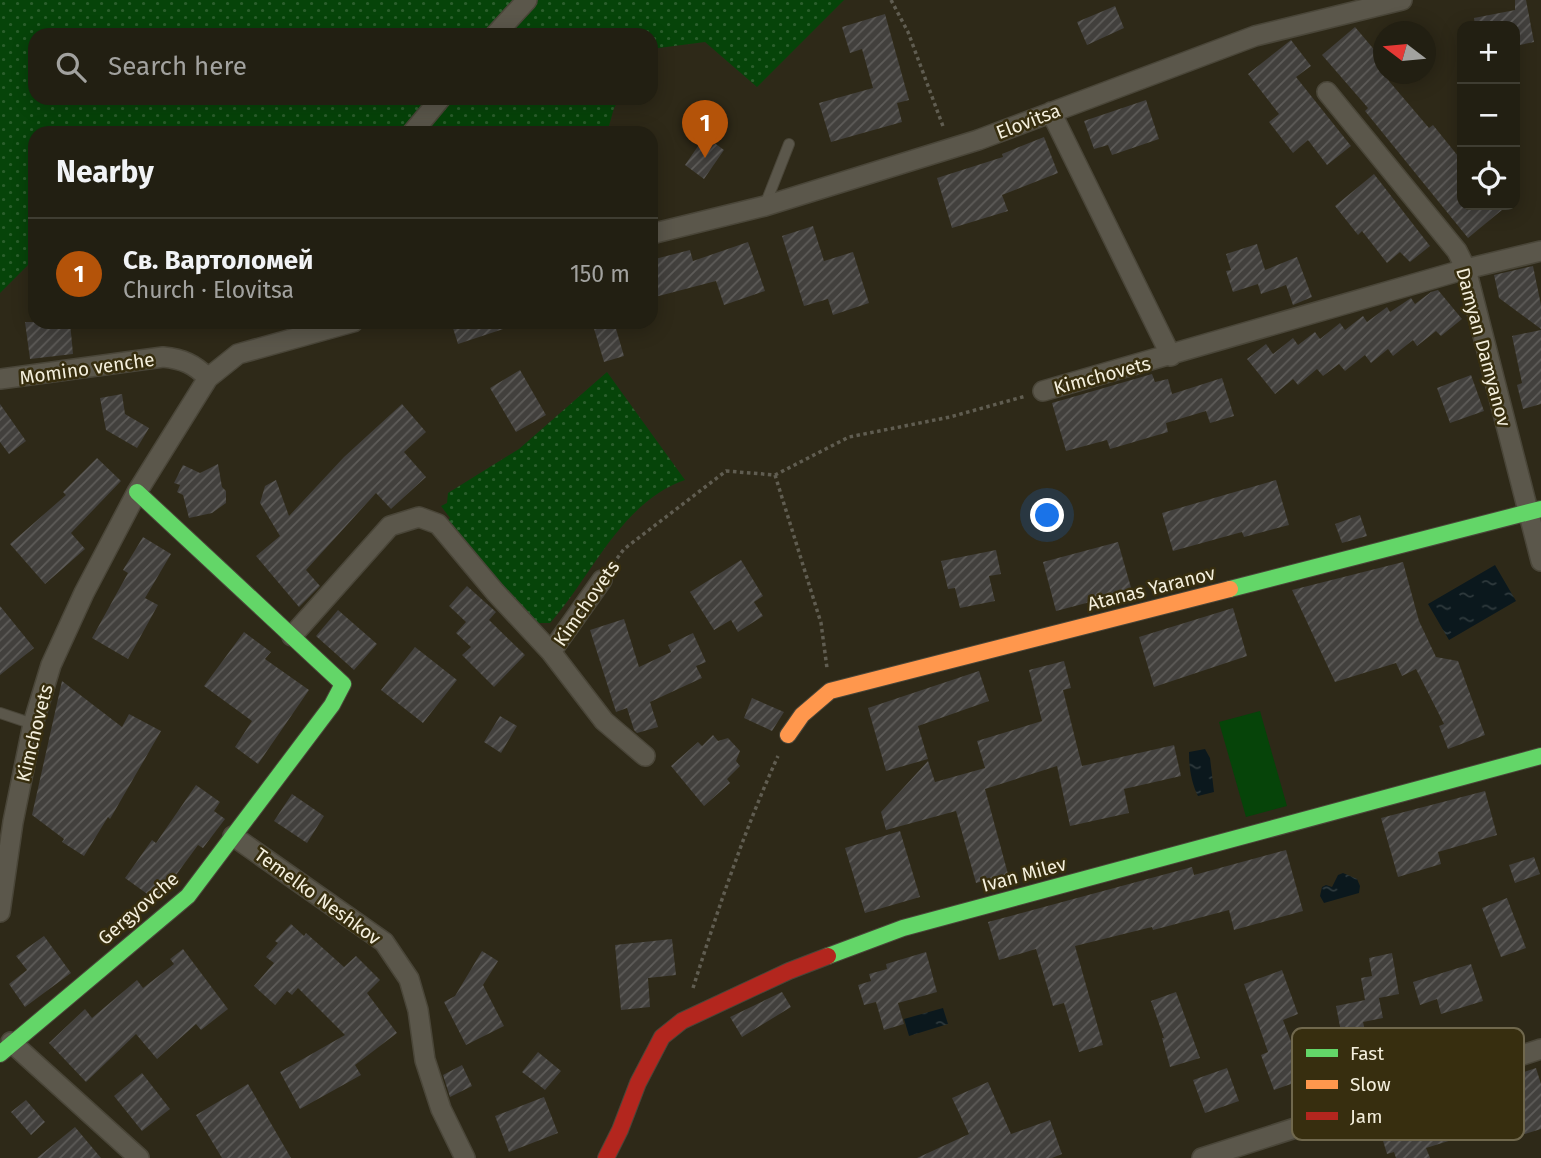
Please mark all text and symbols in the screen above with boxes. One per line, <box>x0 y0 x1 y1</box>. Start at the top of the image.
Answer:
north arrow <box>1373 21 1436 84</box>
map controls <box>1457 21 1520 210</box>
button: + <box>1457 21 1520 84</box>
search box <box>28 28 658 105</box>
icon: search <box>52 48 90 86</box>
text: Search here <box>108 51 247 82</box>
button: − <box>1457 84 1520 147</box>
street label: Elovitsa <box>993 99 1064 144</box>
pin: 1 <box>682 100 728 158</box>
button: locate <box>1457 147 1520 210</box>
text: Nearby <box>56 154 154 190</box>
text: Св. Вартоломей <box>123 245 313 276</box>
text: 1 <box>74 260 84 288</box>
text: 150 m <box>570 260 630 288</box>
street label: Damyan Damyanov <box>1451 265 1516 430</box>
text: Church · Elovitsa <box>123 276 294 304</box>
street label: Momino venche <box>18 348 156 389</box>
street label: Kimchovets <box>1051 351 1153 399</box>
your location <box>1030 498 1064 532</box>
street label: Kimchovets <box>548 556 624 651</box>
street label: Atanas Yaranov <box>1085 561 1218 615</box>
street label: Kimchovets <box>11 682 58 784</box>
street label: Temelko Neshkov <box>250 843 386 950</box>
street label: Ivan Milev <box>979 852 1069 897</box>
street label: Gergyovche <box>93 867 183 950</box>
legend <box>1292 1028 1524 1140</box>
text: Fast <box>1350 1042 1384 1065</box>
text: Slow <box>1350 1073 1391 1096</box>
text: Jam <box>1350 1105 1382 1128</box>

